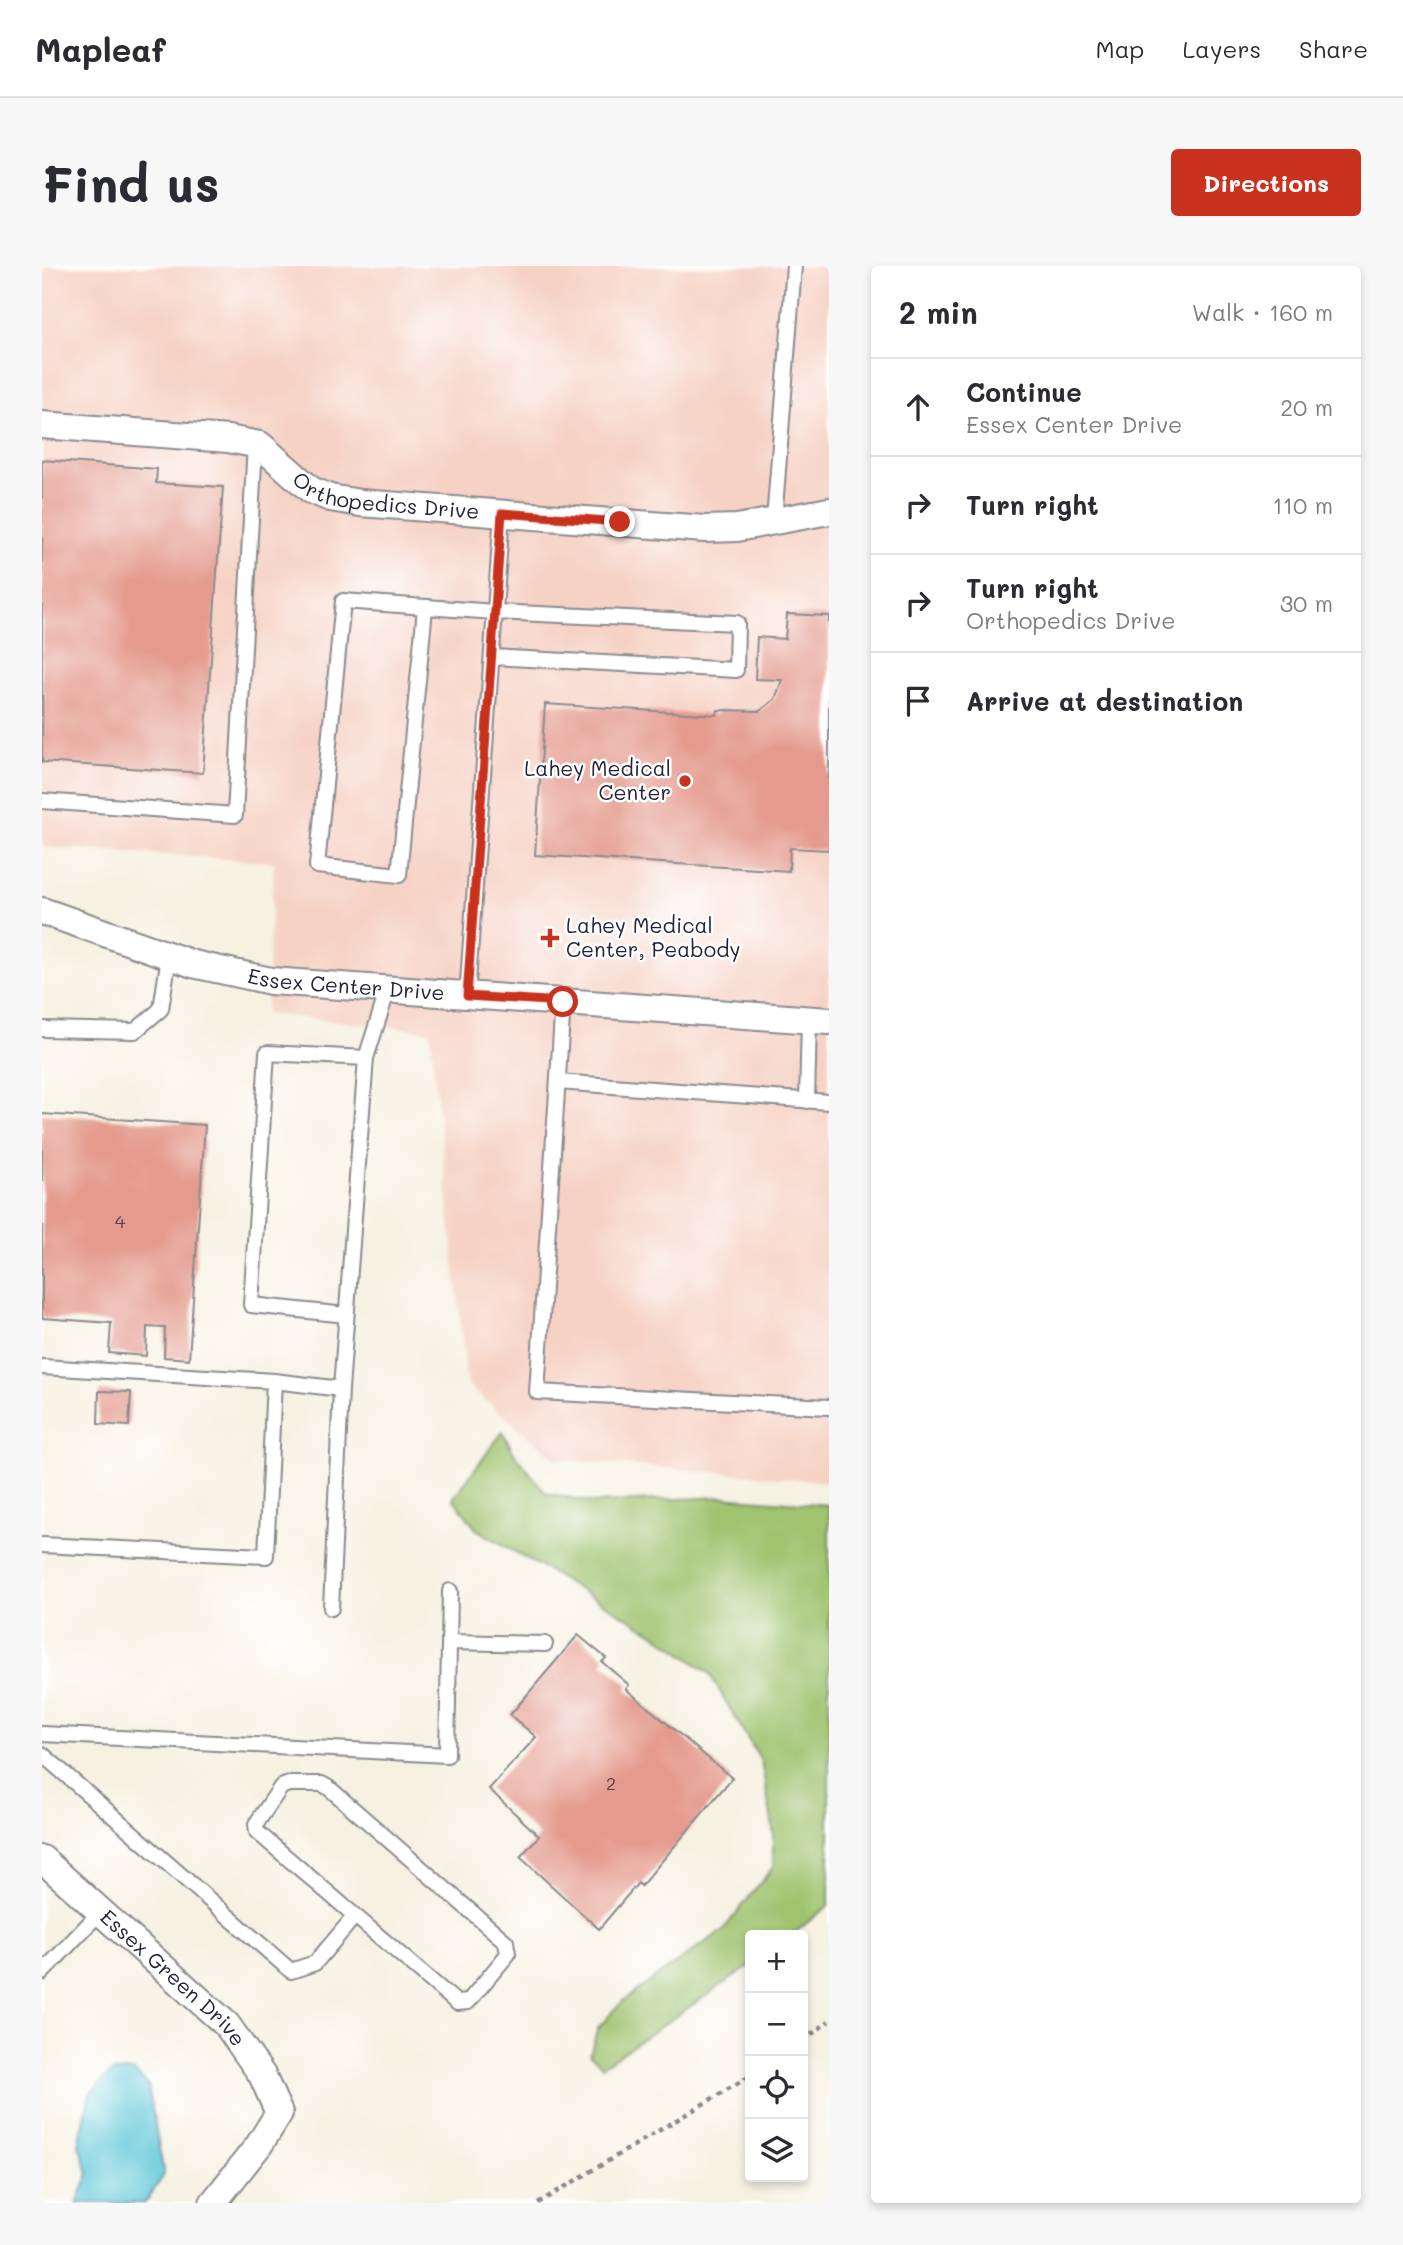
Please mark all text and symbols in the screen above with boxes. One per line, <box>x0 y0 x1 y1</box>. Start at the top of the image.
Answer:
text: Mapleaf <box>35 27 166 70</box>
text: Map <box>1096 33 1144 64</box>
text: Layers <box>1182 33 1261 64</box>
text: Share <box>1299 33 1368 64</box>
button: Directions <box>1171 149 1361 216</box>
text: Find us <box>42 151 220 214</box>
text: 2 min <box>899 292 978 332</box>
text: Walk · 160 m <box>1192 297 1333 327</box>
text: Continue <box>966 375 1082 409</box>
icon: ahead <box>899 388 937 426</box>
text: 20 m <box>1280 392 1333 422</box>
text: Essex Center Drive <box>966 409 1182 439</box>
street label: Orthopedics Drive <box>287 465 480 524</box>
icon: right <box>899 486 937 524</box>
text: Turn right <box>966 488 1099 522</box>
text: 110 m <box>1273 490 1333 520</box>
route end <box>604 506 635 537</box>
text: Turn right <box>966 571 1099 605</box>
icon: right <box>899 584 937 622</box>
text: 30 m <box>1280 588 1333 618</box>
text: Orthopedics Drive <box>966 605 1175 635</box>
icon: arrive <box>899 682 937 720</box>
text: Arrive at destination <box>966 684 1243 718</box>
place label: Lahey Medical Center <box>524 754 671 805</box>
marker: Lahey Medical Center <box>677 773 693 789</box>
place label: Lahey Medical Center, Peabody <box>566 911 740 962</box>
marker: Lahey Medical Center, Peabody <box>540 928 560 948</box>
street label: Essex Center Drive <box>245 961 446 1005</box>
route start <box>547 986 578 1017</box>
house number: 4 <box>115 1209 126 1233</box>
house number: 2 <box>606 1771 616 1795</box>
street label: Essex Green Drive <box>95 1903 252 2051</box>
map controls <box>745 1930 808 2182</box>
button: + <box>745 1930 808 1993</box>
button: − <box>745 1993 808 2056</box>
button: locate <box>745 2056 808 2119</box>
button: layers <box>745 2119 808 2182</box>

